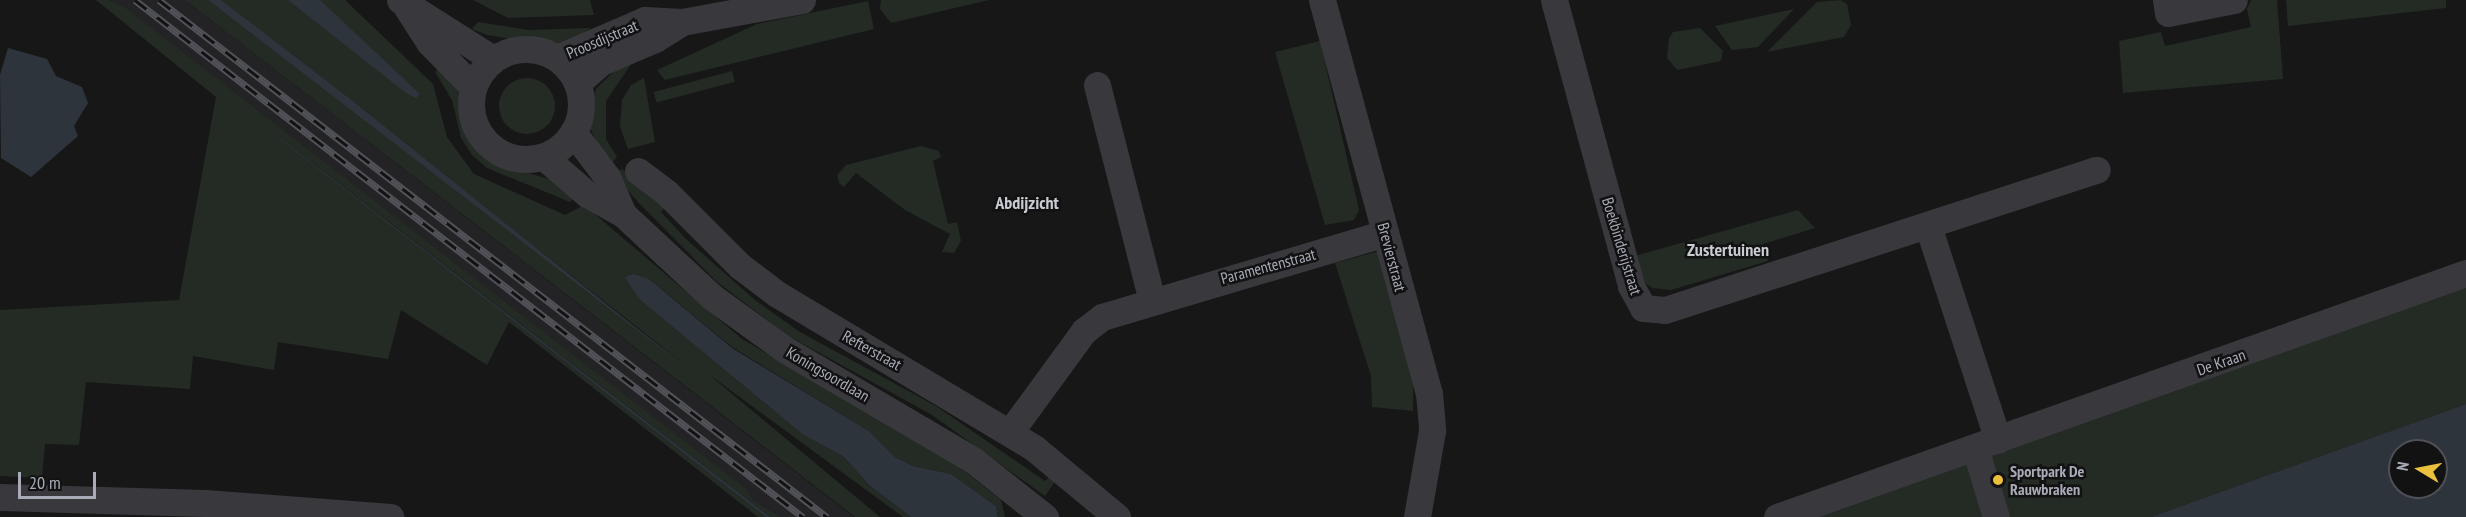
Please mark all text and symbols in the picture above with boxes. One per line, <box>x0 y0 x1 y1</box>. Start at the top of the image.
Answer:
street label: Proosdijstraat <box>563 15 641 63</box>
district label: Abdijzicht <box>995 192 1059 214</box>
street label: Boekbinderijstraat <box>1598 195 1646 297</box>
street label: Brevierstraat <box>1374 221 1410 293</box>
district label: Zustertuinen <box>1687 239 1769 261</box>
street label: Paramentenstraat <box>1219 244 1317 288</box>
street label: Refterstraat <box>839 326 905 374</box>
street label: Koningsoordlaan <box>783 343 873 405</box>
street label: De Kraan <box>2194 345 2248 379</box>
north arrow <box>2388 439 2448 499</box>
scale bar <box>21 460 99 498</box>
text: N <box>2392 460 2413 472</box>
place label: Sportpark De Rauwbraken <box>2010 461 2085 499</box>
text: 20 m <box>29 471 61 494</box>
marker: Sportpark De Rauwbraken <box>1991 473 2005 487</box>

